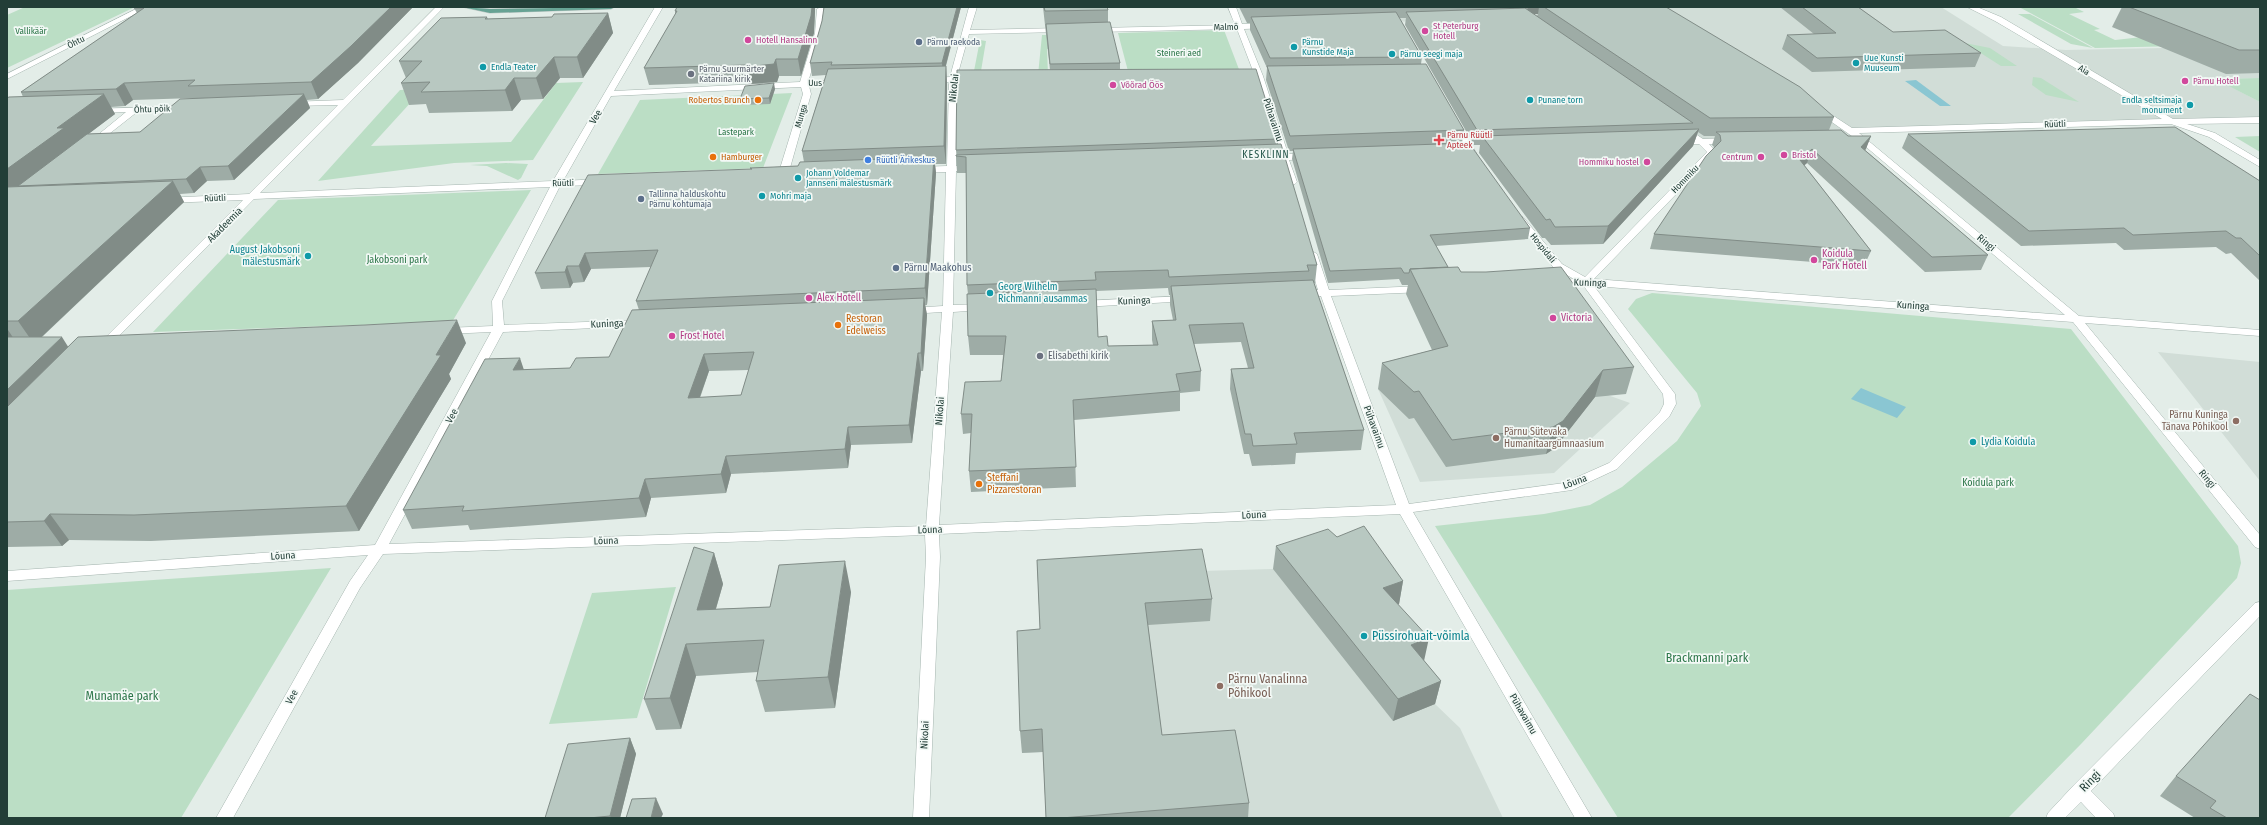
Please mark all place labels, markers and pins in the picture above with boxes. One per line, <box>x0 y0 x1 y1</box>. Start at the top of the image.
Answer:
place label: St Peterburg Hotell <box>1433 21 1479 41</box>
marker: St Peterburg Hotell <box>1420 26 1430 36</box>
marker: Hotell Hansalinn <box>743 35 753 45</box>
place label: Hotell Hansalinn <box>756 35 817 45</box>
marker: Pärnu raekoda <box>914 37 924 47</box>
place label: Pärnu raekoda <box>927 37 981 47</box>
place label: Pärnu Kunstide Maja <box>1302 37 1355 57</box>
marker: Pärnu Kunstide Maja <box>1289 42 1299 52</box>
marker: Pärnu seegi maja <box>1387 49 1397 59</box>
place label: Pärnu seegi maja <box>1400 49 1463 59</box>
place label: Uue Kunsti Muuseum <box>1864 53 1904 73</box>
marker: Uue Kunsti Muuseum <box>1851 58 1861 68</box>
marker: Endla Teater <box>478 62 488 72</box>
place label: Endla Teater <box>491 62 537 72</box>
place label: Pärnu Suurmärter Katariina kirik <box>699 64 765 84</box>
marker: Pärnu Suurmärter Katariina kirik <box>686 69 696 79</box>
marker: Pärnu Hotell <box>2180 76 2190 86</box>
place label: Pärnu Hotell <box>2193 76 2239 86</box>
marker: Võõrad Öös <box>1108 80 1118 90</box>
place label: Võõrad Öös <box>1121 80 1163 90</box>
place label: Robertos Brunch <box>689 95 750 105</box>
marker: Robertos Brunch <box>753 95 763 105</box>
marker: Punane torn <box>1525 95 1535 105</box>
place label: Punane torn <box>1538 95 1583 105</box>
place label: Endla seltsimaja monument <box>2122 95 2183 115</box>
marker: Endla seltsimaja monument <box>2185 100 2195 110</box>
place label: Pärnu Rüütli Apteek <box>1447 130 1492 150</box>
marker: Pärnu Rüütli Apteek <box>1434 135 1444 145</box>
marker: Bristol <box>1779 150 1789 160</box>
place label: Bristol <box>1792 150 1817 160</box>
marker: Hamburger <box>708 152 718 162</box>
place label: Hamburger <box>721 152 763 162</box>
place label: Centrum <box>1722 152 1753 162</box>
marker: Centrum <box>1756 152 1766 162</box>
marker: Rüütli Ärikeskus <box>863 155 873 165</box>
place label: Rüütli Ärikeskus <box>876 155 935 165</box>
place label: Hommiku hostel <box>1579 157 1640 167</box>
marker: Hommiku hostel <box>1642 157 1652 167</box>
place label: Johann Voldemar Jannseni mälestusmärk <box>806 168 893 188</box>
marker: Johann Voldemar Jannseni mälestusmärk <box>793 173 803 183</box>
place label: Tallinna halduskohtu Pärnu kohtumaja <box>649 189 726 209</box>
marker: Mohri maja <box>757 191 767 201</box>
place label: Mohri maja <box>770 191 812 201</box>
marker: Tallinna halduskohtu Pärnu kohtumaja <box>636 194 646 204</box>
place label: August Jakobsoni mälestusmärk <box>230 244 300 268</box>
place label: Koidula Park Hotell <box>1822 248 1867 272</box>
marker: August Jakobsoni mälestusmärk <box>303 251 313 261</box>
marker: Koidula Park Hotell <box>1809 255 1819 265</box>
place label: Pärnu Maakohus <box>904 262 971 274</box>
marker: Pärnu Maakohus <box>891 263 901 273</box>
place label: Georg Wilhelm Richmanni ausammas <box>998 281 1087 305</box>
marker: Georg Wilhelm Richmanni ausammas <box>985 288 995 298</box>
place label: Alex Hotell <box>817 292 861 304</box>
marker: Alex Hotell <box>804 293 814 303</box>
place label: Victoria <box>1561 312 1592 324</box>
place label: Restoran Edelweiss <box>846 313 886 337</box>
marker: Victoria <box>1548 313 1558 323</box>
marker: Restoran Edelweiss <box>833 320 843 330</box>
place label: Frost Hotel <box>680 330 725 342</box>
marker: Frost Hotel <box>667 331 677 341</box>
place label: Elisabethi kirik <box>1048 350 1109 362</box>
marker: Elisabethi kirik <box>1035 351 1045 361</box>
place label: Pärnu Kuninga Tänava Põhikool <box>2162 409 2228 433</box>
marker: Pärnu Kuninga Tänava Põhikool <box>2231 416 2241 426</box>
place label: Pärnu Sütevaka Humanitaargümnaasium <box>1504 426 1604 450</box>
marker: Pärnu Sütevaka Humanitaargümnaasium <box>1491 433 1501 443</box>
place label: Lydia Koidula <box>1981 436 2035 448</box>
marker: Lydia Koidula <box>1968 437 1978 447</box>
place label: Steffani Pizzarestoran <box>987 472 1042 496</box>
marker: Steffani Pizzarestoran <box>974 479 984 489</box>
place label: Püssirohuait-võimla <box>1372 629 1470 643</box>
marker: Püssirohuait-võimla <box>1359 631 1369 641</box>
place label: Pärnu Vanalinna Põhikool <box>1228 672 1308 700</box>
marker: Pärnu Vanalinna Põhikool <box>1215 681 1225 691</box>

